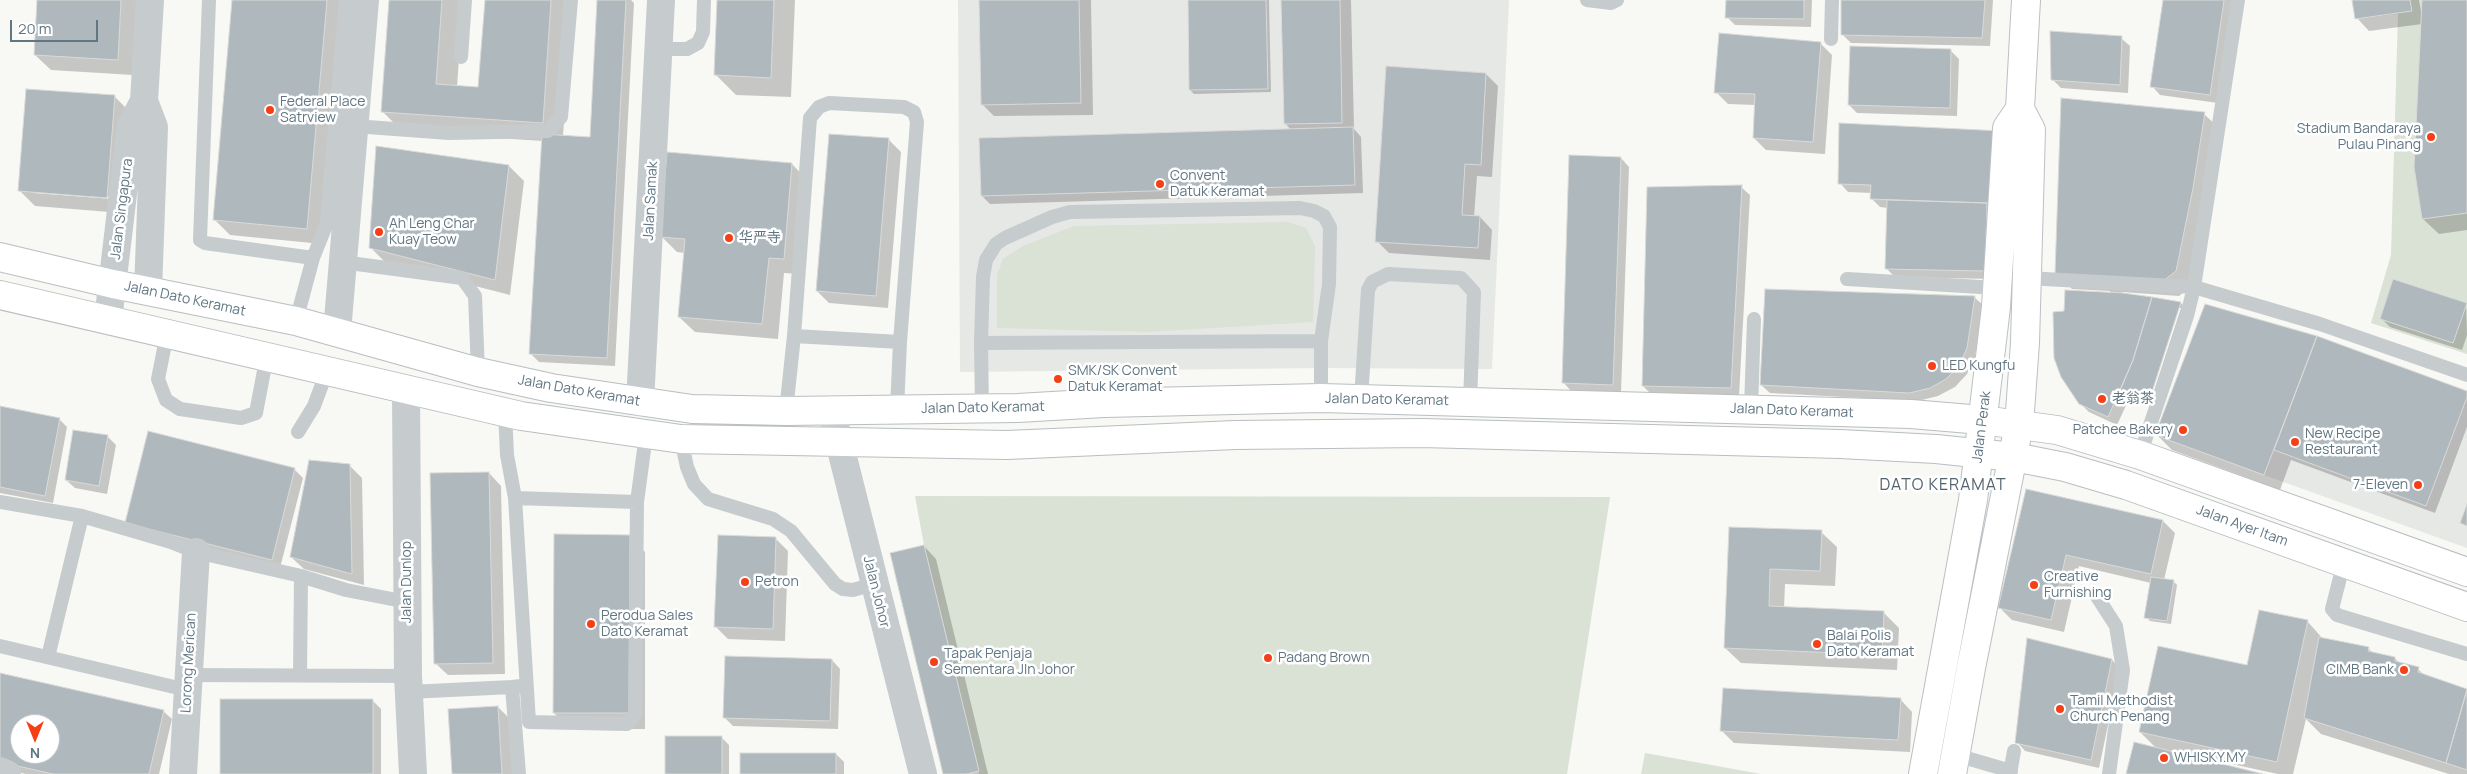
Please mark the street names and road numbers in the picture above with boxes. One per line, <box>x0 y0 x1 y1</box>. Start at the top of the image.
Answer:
street label: Jalan Singapura <box>107 157 137 261</box>
street label: Jalan Samak <box>641 161 661 241</box>
street label: Jalan Dato Keramat <box>123 278 247 320</box>
street label: Jalan Dato Keramat <box>517 372 641 410</box>
street label: Jalan Perak <box>1969 390 1995 464</box>
street label: Jalan Dato Keramat <box>1325 391 1449 409</box>
street label: Jalan Dato Keramat <box>921 399 1045 417</box>
street label: Jalan Dato Keramat <box>1730 400 1854 422</box>
street label: Jalan Ayer Itam <box>2194 502 2290 550</box>
street label: Jalan Dunlop <box>399 541 415 623</box>
street label: Jalan Johor <box>859 555 893 629</box>
street label: Lorong Merican <box>178 613 200 713</box>

